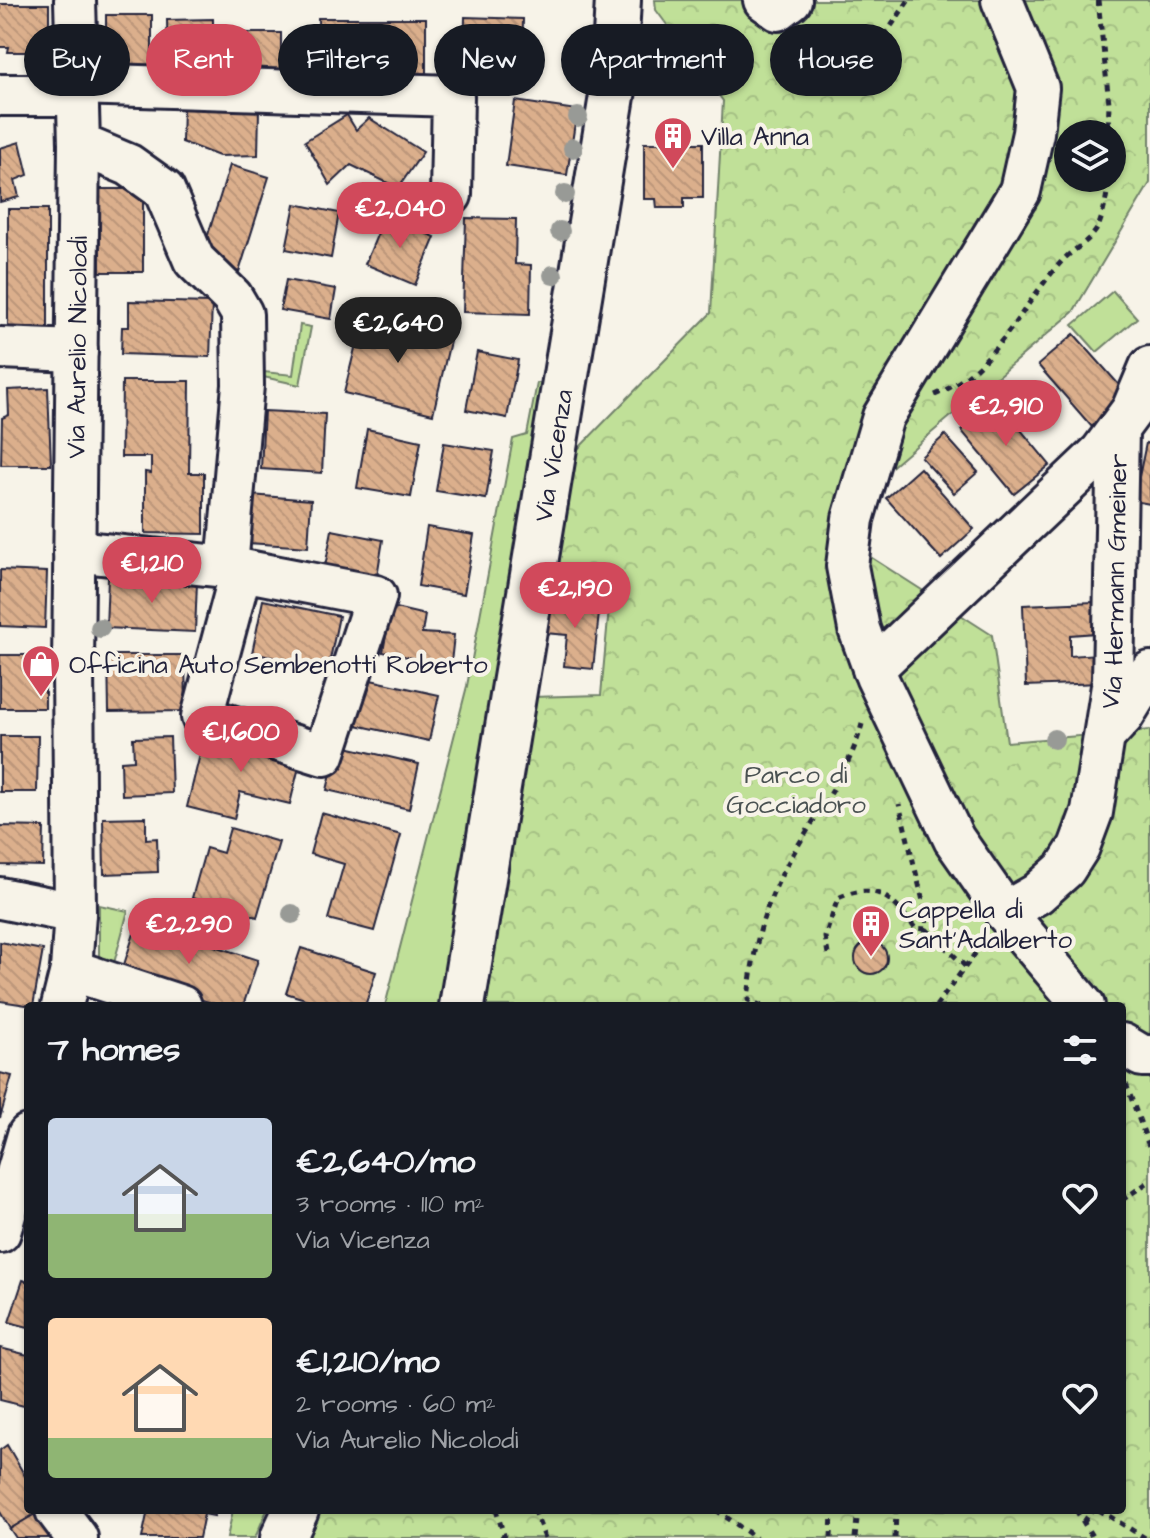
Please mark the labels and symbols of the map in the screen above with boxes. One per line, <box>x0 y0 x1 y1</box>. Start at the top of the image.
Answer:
building icon: Villa Anna <box>652 115 694 170</box>
place label: Villa Anna <box>701 119 809 155</box>
pin: €2,040 <box>335 182 465 250</box>
street label: Via Aurelio Nicolodi <box>58 236 97 459</box>
pin: €2,640 <box>333 297 463 365</box>
pin: €2,910 <box>941 380 1071 448</box>
street label: Via Vicenza <box>525 387 582 525</box>
street label: Via Hermann Gmeiner <box>1092 453 1137 712</box>
pin: €1,210 <box>87 537 217 605</box>
pin: €2,190 <box>510 562 640 630</box>
shop icon: Officina Auto Sembenotti Roberto <box>20 643 62 698</box>
place label: Officina Auto Sembenotti Roberto <box>69 647 488 683</box>
pin: €1,600 <box>176 706 306 774</box>
park label: Parco di Gocciadoro <box>726 757 866 823</box>
place label: Cappella di Sant'Adalberto <box>899 892 1072 958</box>
pin: €2,290 <box>124 898 254 966</box>
building icon: Cappella di Sant'Adalberto <box>850 903 892 958</box>

